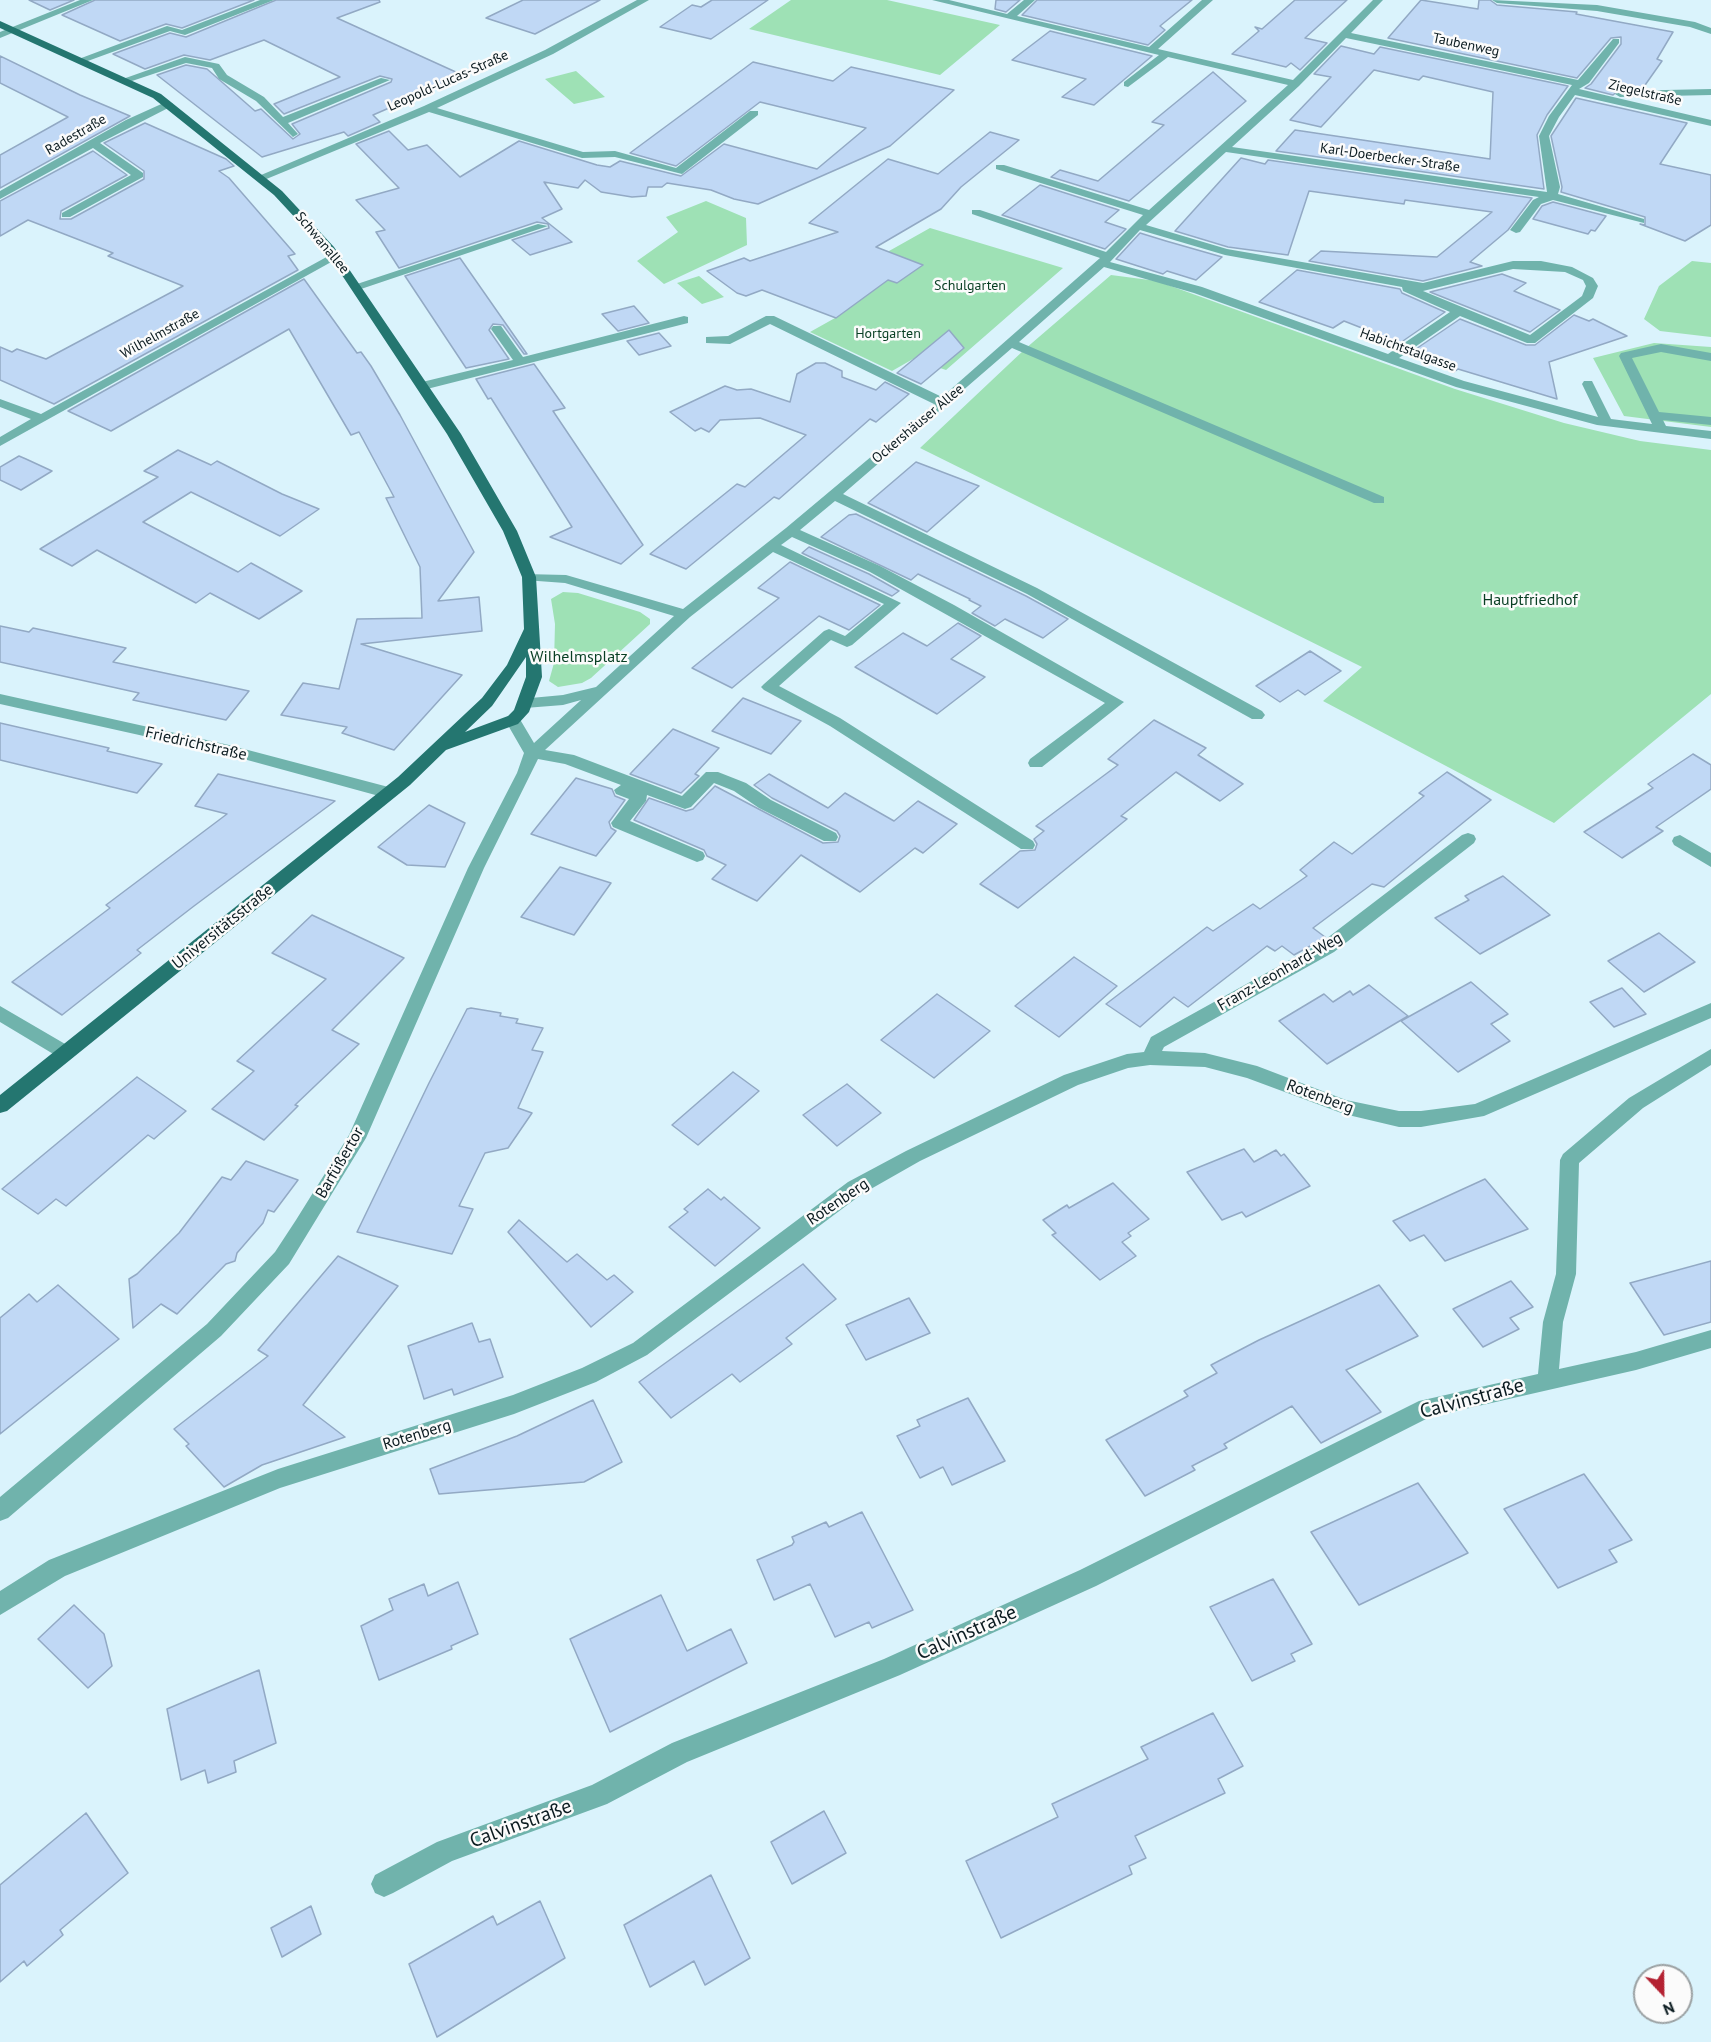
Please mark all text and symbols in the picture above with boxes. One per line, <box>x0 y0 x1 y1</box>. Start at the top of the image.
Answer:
street label: Taubenweg <box>1431 30 1501 60</box>
street label: Leopold-Lucas-Straße <box>385 47 511 115</box>
street label: Ziegelstraße <box>1607 76 1683 110</box>
street label: Radestraße <box>43 111 109 159</box>
street label: Karl-Doerbecker-Straße <box>1319 140 1461 176</box>
street label: Schwanallee <box>291 209 353 277</box>
park label: Schulgarten <box>934 278 1006 294</box>
street label: Wilhelmstraße <box>118 305 202 363</box>
street label: Habichtstalgasse <box>1357 325 1459 375</box>
park label: Hortgarten <box>855 326 921 342</box>
street label: Ockershäuser Allee <box>869 381 967 467</box>
park label: Hauptfriedhof <box>1482 590 1578 610</box>
park label: Wilhelmsplatz <box>530 647 628 667</box>
street label: Friedrichstraße <box>143 723 249 765</box>
street label: Universitätsstraße <box>169 880 277 974</box>
street label: Franz-Leonhard-Weg <box>1214 928 1346 1016</box>
street label: Rotenberg <box>1284 1076 1356 1118</box>
street label: Barfüßertor <box>312 1124 368 1202</box>
street label: Rotenberg <box>804 1174 872 1230</box>
street label: Calvinstraße <box>1417 1374 1527 1424</box>
street label: Rotenberg <box>381 1416 453 1454</box>
street label: Calvinstraße <box>913 1600 1021 1666</box>
street label: Calvinstraße <box>467 1794 575 1854</box>
north arrow <box>1633 1964 1693 2024</box>
text: N <box>1660 1998 1678 2020</box>

